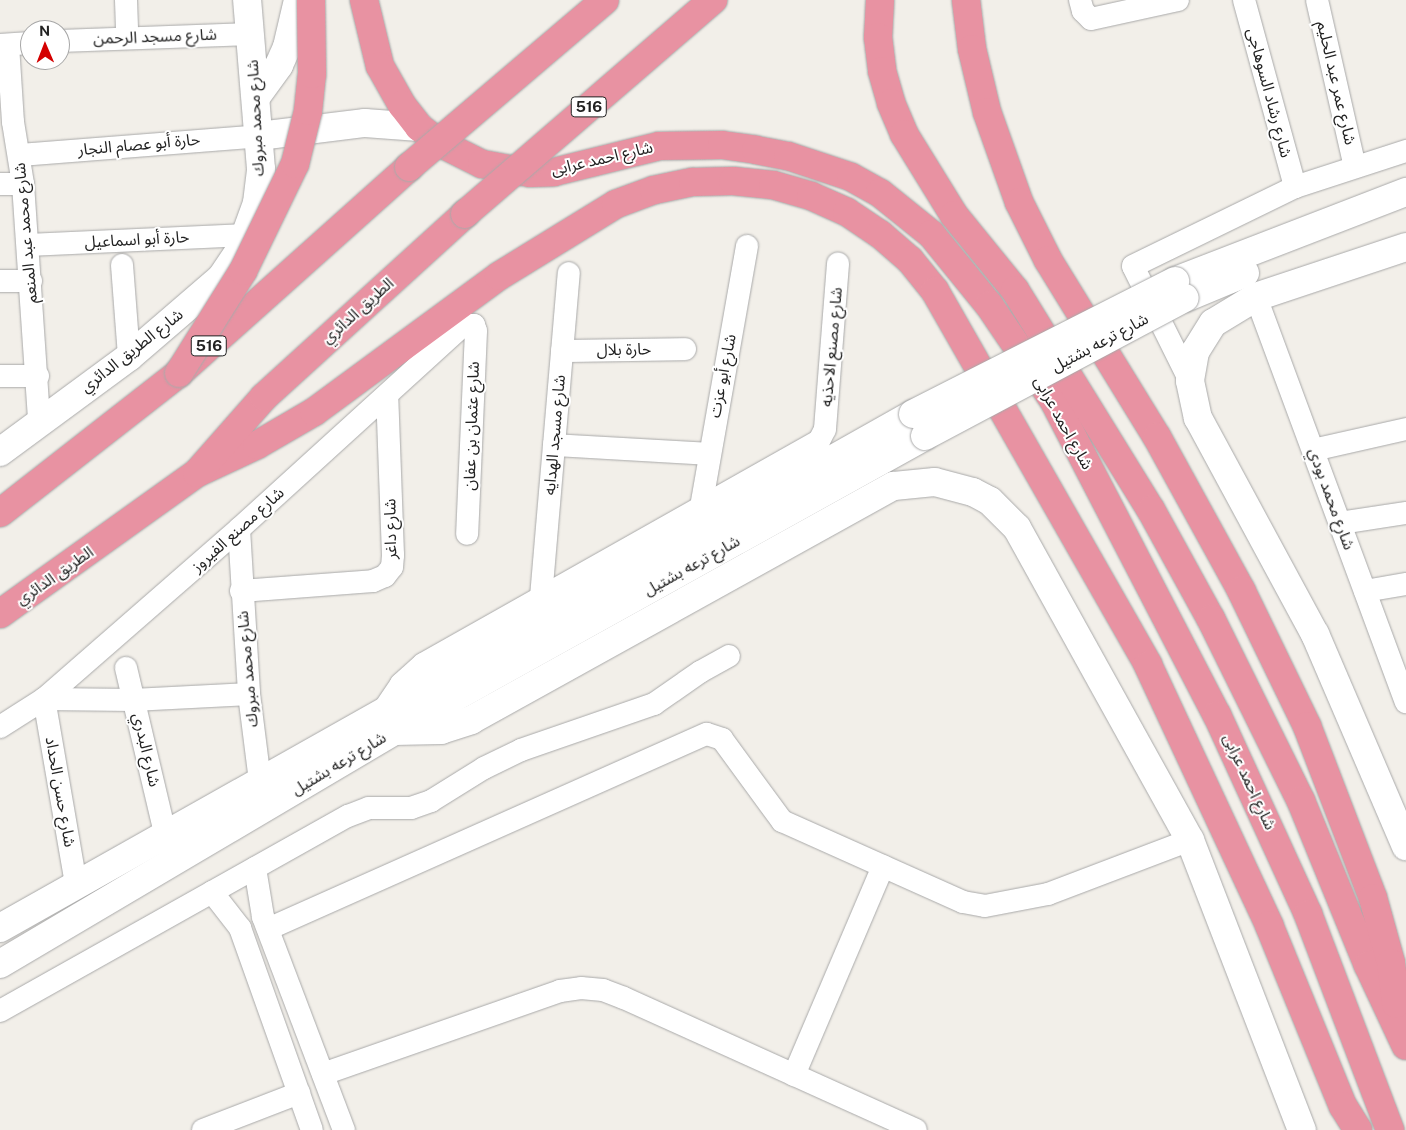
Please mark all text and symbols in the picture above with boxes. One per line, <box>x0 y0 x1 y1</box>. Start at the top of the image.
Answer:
street label: شارع عمر عبد الحليم <box>1312 19 1360 147</box>
north arrow <box>20 20 70 70</box>
text: N <box>39 23 50 39</box>
street label: شارع مسجد الرحمن <box>93 25 217 49</box>
street label: شارع رشاد السوهاجى <box>1242 26 1296 160</box>
street label: شارع محمد مبروك <box>243 59 269 177</box>
road number: 516 <box>570 94 608 120</box>
street label: حارة أبو عصام النجار <box>77 130 201 160</box>
street label: شارع احمد عرابى <box>549 138 655 180</box>
street label: شارع محمد عبد المنعم <box>10 162 42 304</box>
street label: حارة أبو اسماعيل <box>84 228 190 252</box>
street label: الطريق الدائري <box>318 274 398 348</box>
street label: شارع مصنع الاحذيه <box>817 286 847 408</box>
street label: شارع الطريق الدائري <box>77 305 187 397</box>
street label: شارع ترعه بشتيل <box>1048 309 1152 377</box>
street label: شارع أبو عزت <box>705 333 741 419</box>
road number: 516 <box>190 334 228 358</box>
street label: حارة بلال <box>596 340 652 360</box>
street label: شارع عثمان بن عفان <box>460 361 484 491</box>
street label: شارع احمد عرابى <box>1029 373 1097 473</box>
street label: شارع مسجد الهدايه <box>540 374 570 496</box>
street label: شارع محمد بودي <box>1304 445 1358 553</box>
street label: شارع مصنع الفيروز <box>188 483 288 577</box>
street label: شارع داغر <box>381 498 401 560</box>
street label: شارع ترعه بشتيل <box>641 532 743 600</box>
street label: الطريق الدائري <box>13 542 97 610</box>
street label: شارع محمد مبروك <box>233 610 263 728</box>
street label: شارع البدري <box>128 711 164 789</box>
street label: شارع ترعه بشتيل <box>288 728 390 800</box>
street label: شارع احمد عرابى <box>1218 731 1280 833</box>
street label: شارع حسن الحداد <box>41 735 79 849</box>

